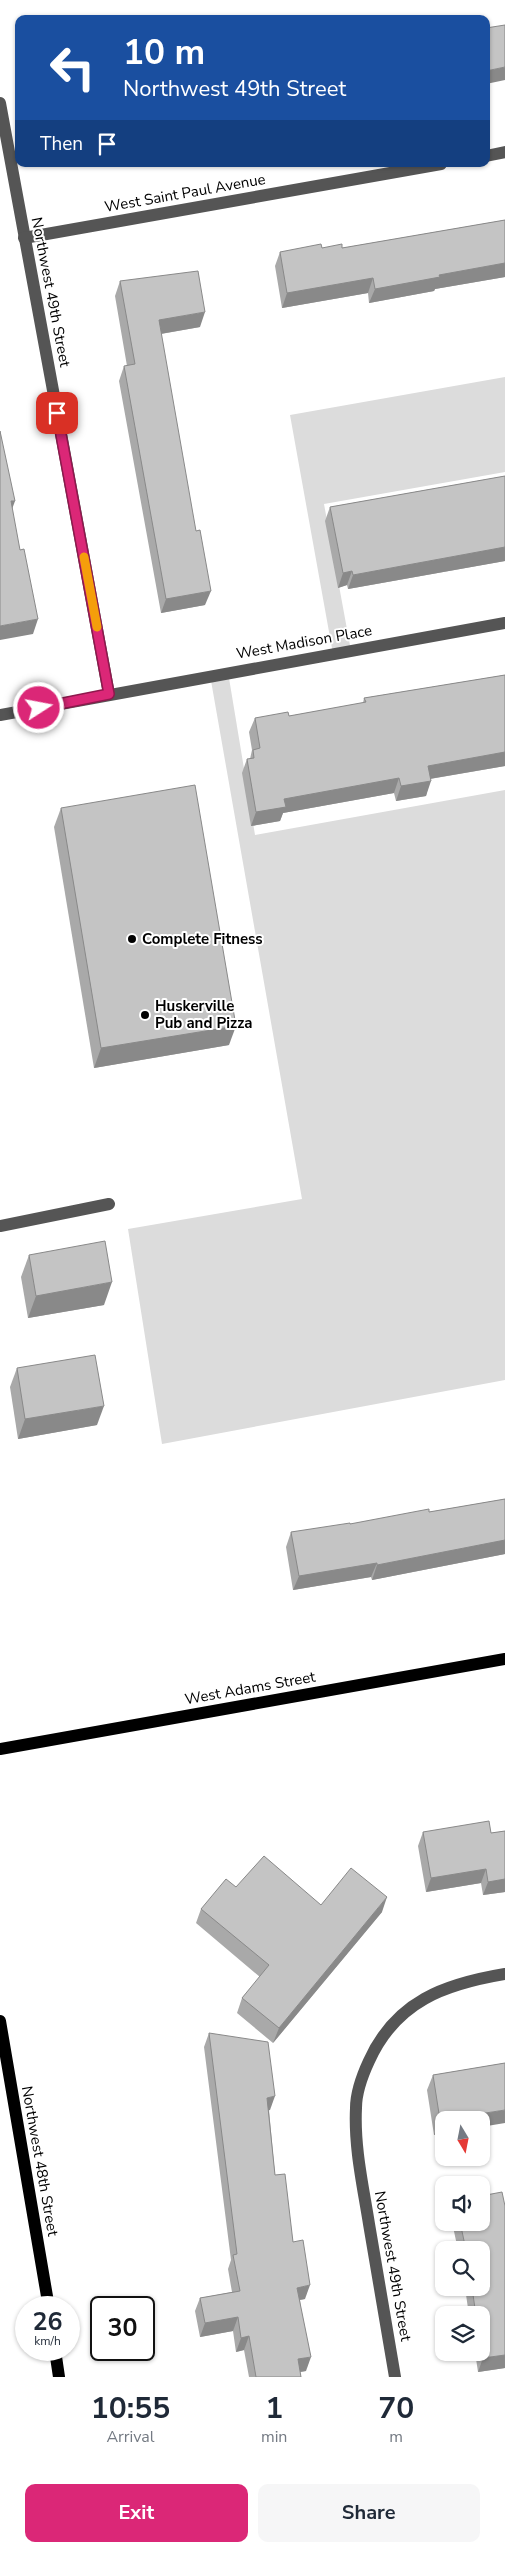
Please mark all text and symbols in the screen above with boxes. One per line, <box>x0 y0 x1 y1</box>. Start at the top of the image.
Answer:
text: 10 m <box>123 29 205 76</box>
icon: left <box>40 35 105 100</box>
text: Northwest 49th Street <box>123 74 346 104</box>
icon: arrive <box>93 130 121 158</box>
text: Then <box>40 131 83 157</box>
street label: West Saint Paul Avenue <box>103 169 267 217</box>
street label: Northwest 49th Street <box>27 215 75 369</box>
pin <box>36 392 78 434</box>
icon: arrive <box>43 399 71 427</box>
street label: West Madison Place <box>235 620 373 664</box>
position arrow <box>12 681 64 733</box>
place label: Complete Fitness <box>142 929 263 949</box>
marker: Complete Fitness <box>126 933 138 945</box>
place label: Huskerville Pub and Pizza <box>155 996 252 1033</box>
marker: Huskerville Pub and Pizza <box>139 1009 151 1021</box>
street label: West Adams Street <box>183 1667 318 1709</box>
street label: Northwest 48th Street <box>17 2084 63 2238</box>
north arrow <box>435 2111 490 2166</box>
map controls <box>435 2111 490 2361</box>
button: sound <box>435 2176 490 2231</box>
street label: Northwest 49th Street <box>370 2189 416 2343</box>
button: search <box>435 2241 490 2296</box>
speed limit sign: 30 <box>90 2296 155 2361</box>
text: 26 <box>32 2305 63 2339</box>
button: layers <box>435 2306 490 2361</box>
text: km/h <box>34 2333 61 2349</box>
text: 10:55 <box>91 2388 170 2429</box>
text: 1 <box>265 2388 283 2429</box>
text: 70 <box>378 2388 414 2429</box>
text: Arrival <box>106 2426 155 2448</box>
text: min <box>261 2426 287 2448</box>
text: m <box>389 2426 403 2448</box>
button: Exit <box>25 2484 248 2542</box>
button: Share <box>258 2484 480 2542</box>

